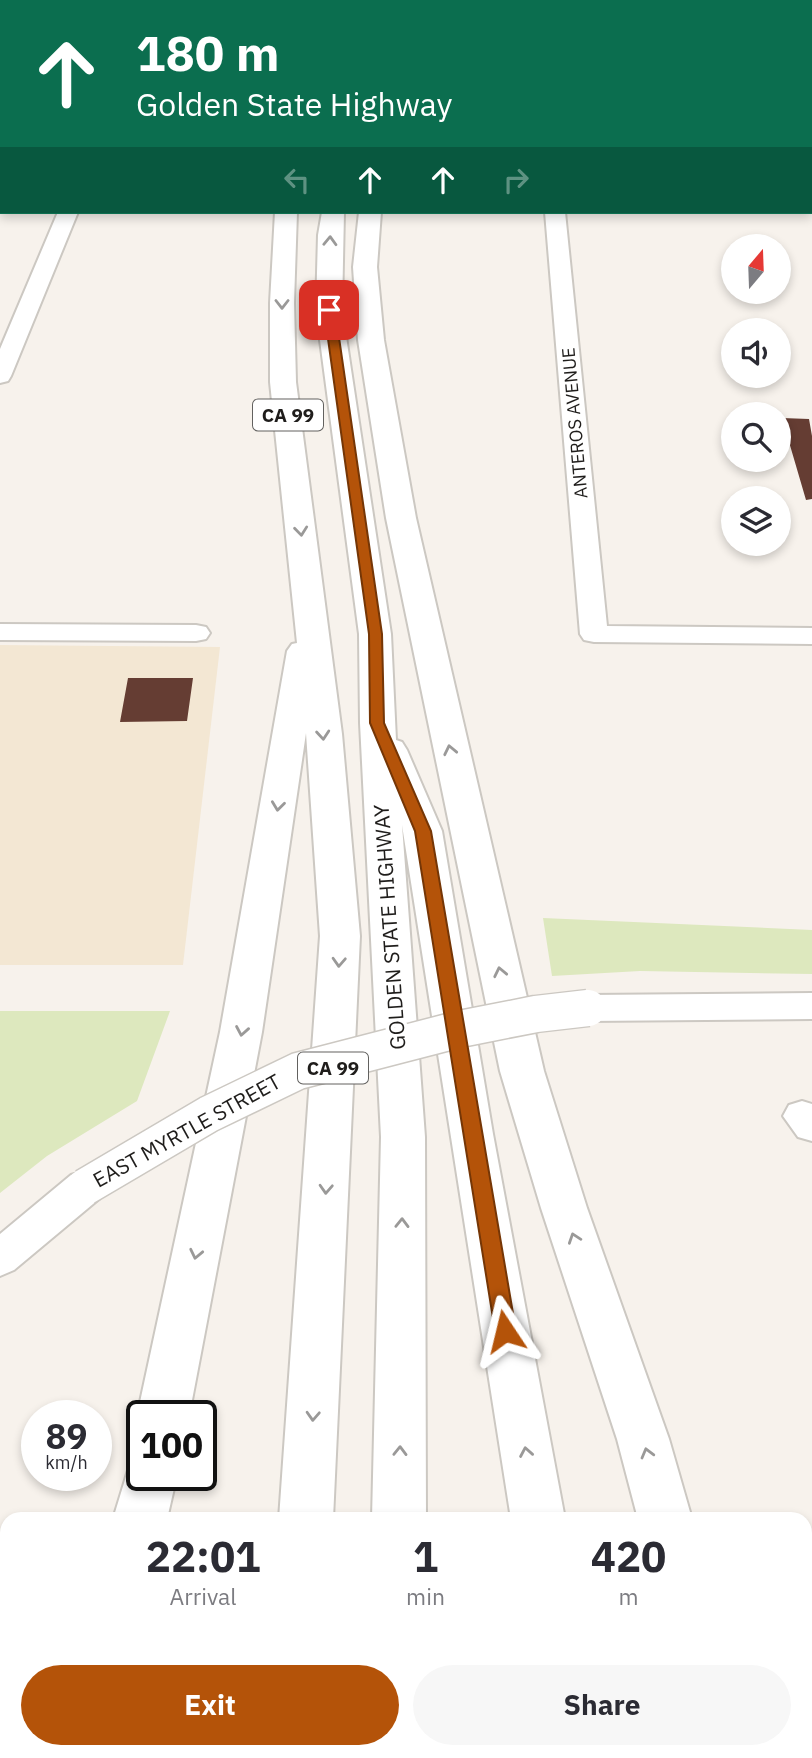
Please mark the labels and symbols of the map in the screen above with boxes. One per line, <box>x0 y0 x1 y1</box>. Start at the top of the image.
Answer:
north arrow <box>721 234 791 304</box>
one-way arrow <box>323 235 338 246</box>
pin <box>299 280 359 340</box>
one-way arrow <box>274 300 290 310</box>
street label: ANTEROS AVENUE <box>556 347 593 500</box>
road number: CA 99 <box>253 400 323 430</box>
one-way arrow <box>294 525 309 537</box>
one-way arrow <box>316 729 331 741</box>
one-way arrow <box>444 744 459 756</box>
one-way arrow <box>271 800 286 812</box>
street label: GOLDEN STATE HIGHWAY <box>366 803 412 1051</box>
one-way arrow <box>331 956 346 967</box>
one-way arrow <box>494 966 508 978</box>
one-way arrow <box>235 1025 250 1037</box>
road number: CA 99 <box>298 1052 368 1084</box>
street label: EAST MYRTLE STREET <box>88 1067 285 1193</box>
one-way arrow <box>318 1184 333 1195</box>
one-way arrow <box>394 1218 410 1228</box>
one-way arrow <box>568 1232 582 1244</box>
one-way arrow <box>190 1248 205 1260</box>
position arrow <box>468 1294 542 1368</box>
speed limit sign: 100 <box>126 1400 217 1491</box>
one-way arrow <box>305 1411 320 1422</box>
one-way arrow <box>392 1445 408 1456</box>
one-way arrow <box>519 1446 534 1458</box>
one-way arrow <box>640 1447 655 1459</box>

